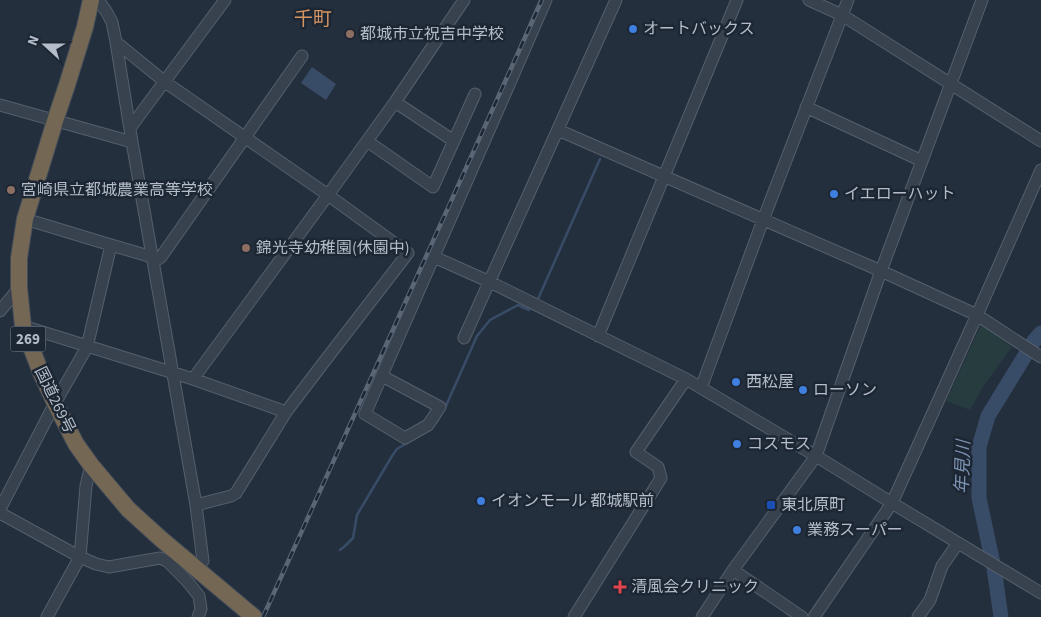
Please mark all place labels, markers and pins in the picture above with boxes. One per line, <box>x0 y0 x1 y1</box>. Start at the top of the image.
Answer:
place label: オートバックス <box>643 18 755 40</box>
place label: 都城市立祝吉中学校 <box>360 23 504 45</box>
marker: オートバックス <box>627 23 639 35</box>
marker: 都城市立祝吉中学校 <box>344 28 356 40</box>
place label: 宮崎県立都城農業高等学校 <box>21 179 213 201</box>
place label: イエローハット <box>844 183 956 205</box>
marker: 宮崎県立都城農業高等学校 <box>5 184 17 196</box>
marker: イエローハット <box>828 188 840 200</box>
place label: 錦光寺幼稚園(休園中) <box>256 237 410 259</box>
marker: 錦光寺幼稚園(休園中) <box>240 242 252 254</box>
place label: 西松屋 <box>746 371 794 393</box>
marker: 西松屋 <box>730 376 742 388</box>
place label: ローソン <box>813 379 877 401</box>
marker: ローソン <box>797 384 809 396</box>
place label: コスモス <box>747 433 811 455</box>
marker: コスモス <box>731 438 743 450</box>
place label: イオンモール 都城駅前 <box>491 490 654 512</box>
place label: 東北原町 <box>781 494 845 516</box>
marker: イオンモール 都城駅前 <box>475 495 487 507</box>
marker: 東北原町 <box>765 499 777 511</box>
place label: 業務スーパー <box>807 519 903 541</box>
marker: 業務スーパー <box>791 524 803 536</box>
place label: 清風会クリニック <box>631 576 759 598</box>
marker: 清風会クリニック <box>613 580 627 594</box>

